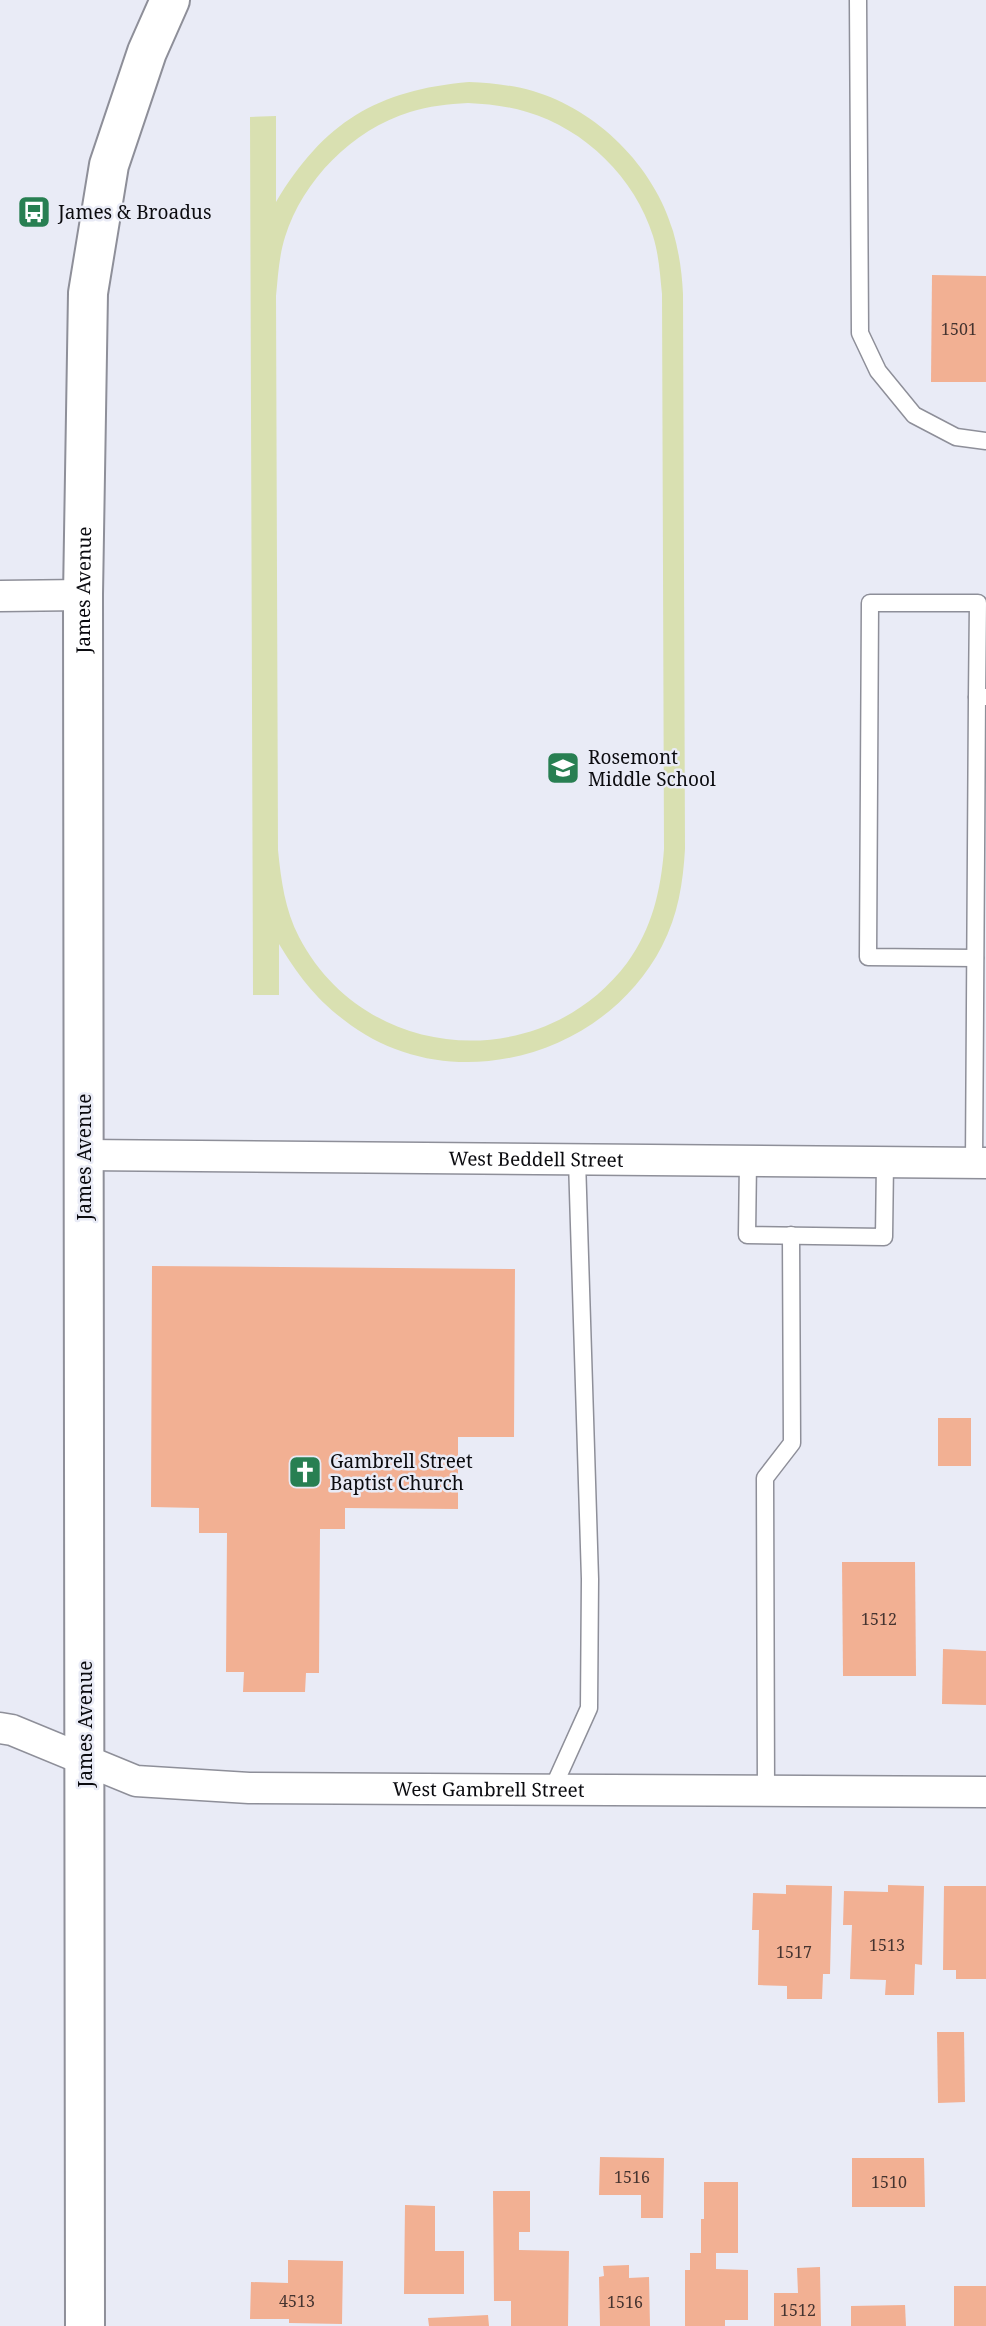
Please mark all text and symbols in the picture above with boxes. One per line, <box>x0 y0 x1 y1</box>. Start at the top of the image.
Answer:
bus stop icon: James & Broadus <box>15 193 53 231</box>
place label: James & Broadus <box>57 199 211 225</box>
house number: 1501 <box>941 318 977 340</box>
street label: James Avenue <box>70 526 97 655</box>
place label: Rosemont Middle School <box>588 744 716 792</box>
school or university icon: Rosemont Middle School <box>544 749 582 787</box>
street label: James Avenue <box>71 1093 97 1222</box>
street label: West Beddell Street <box>448 1145 624 1173</box>
place label: Gambrell Street Baptist Church <box>330 1448 473 1496</box>
church icon: Gambrell Street Baptist Church <box>286 1453 324 1491</box>
house number: 1512 <box>861 1608 897 1630</box>
street label: James Avenue <box>72 1660 98 1789</box>
street label: West Gambrell Street <box>392 1776 585 1803</box>
house number: 1513 <box>869 1934 905 1956</box>
house number: 1517 <box>776 1941 812 1963</box>
house number: 1516 <box>614 2166 650 2188</box>
house number: 1510 <box>871 2171 907 2193</box>
house number: 4513 <box>279 2290 315 2312</box>
house number: 1516 <box>607 2291 643 2313</box>
house number: 1512 <box>780 2299 816 2321</box>

